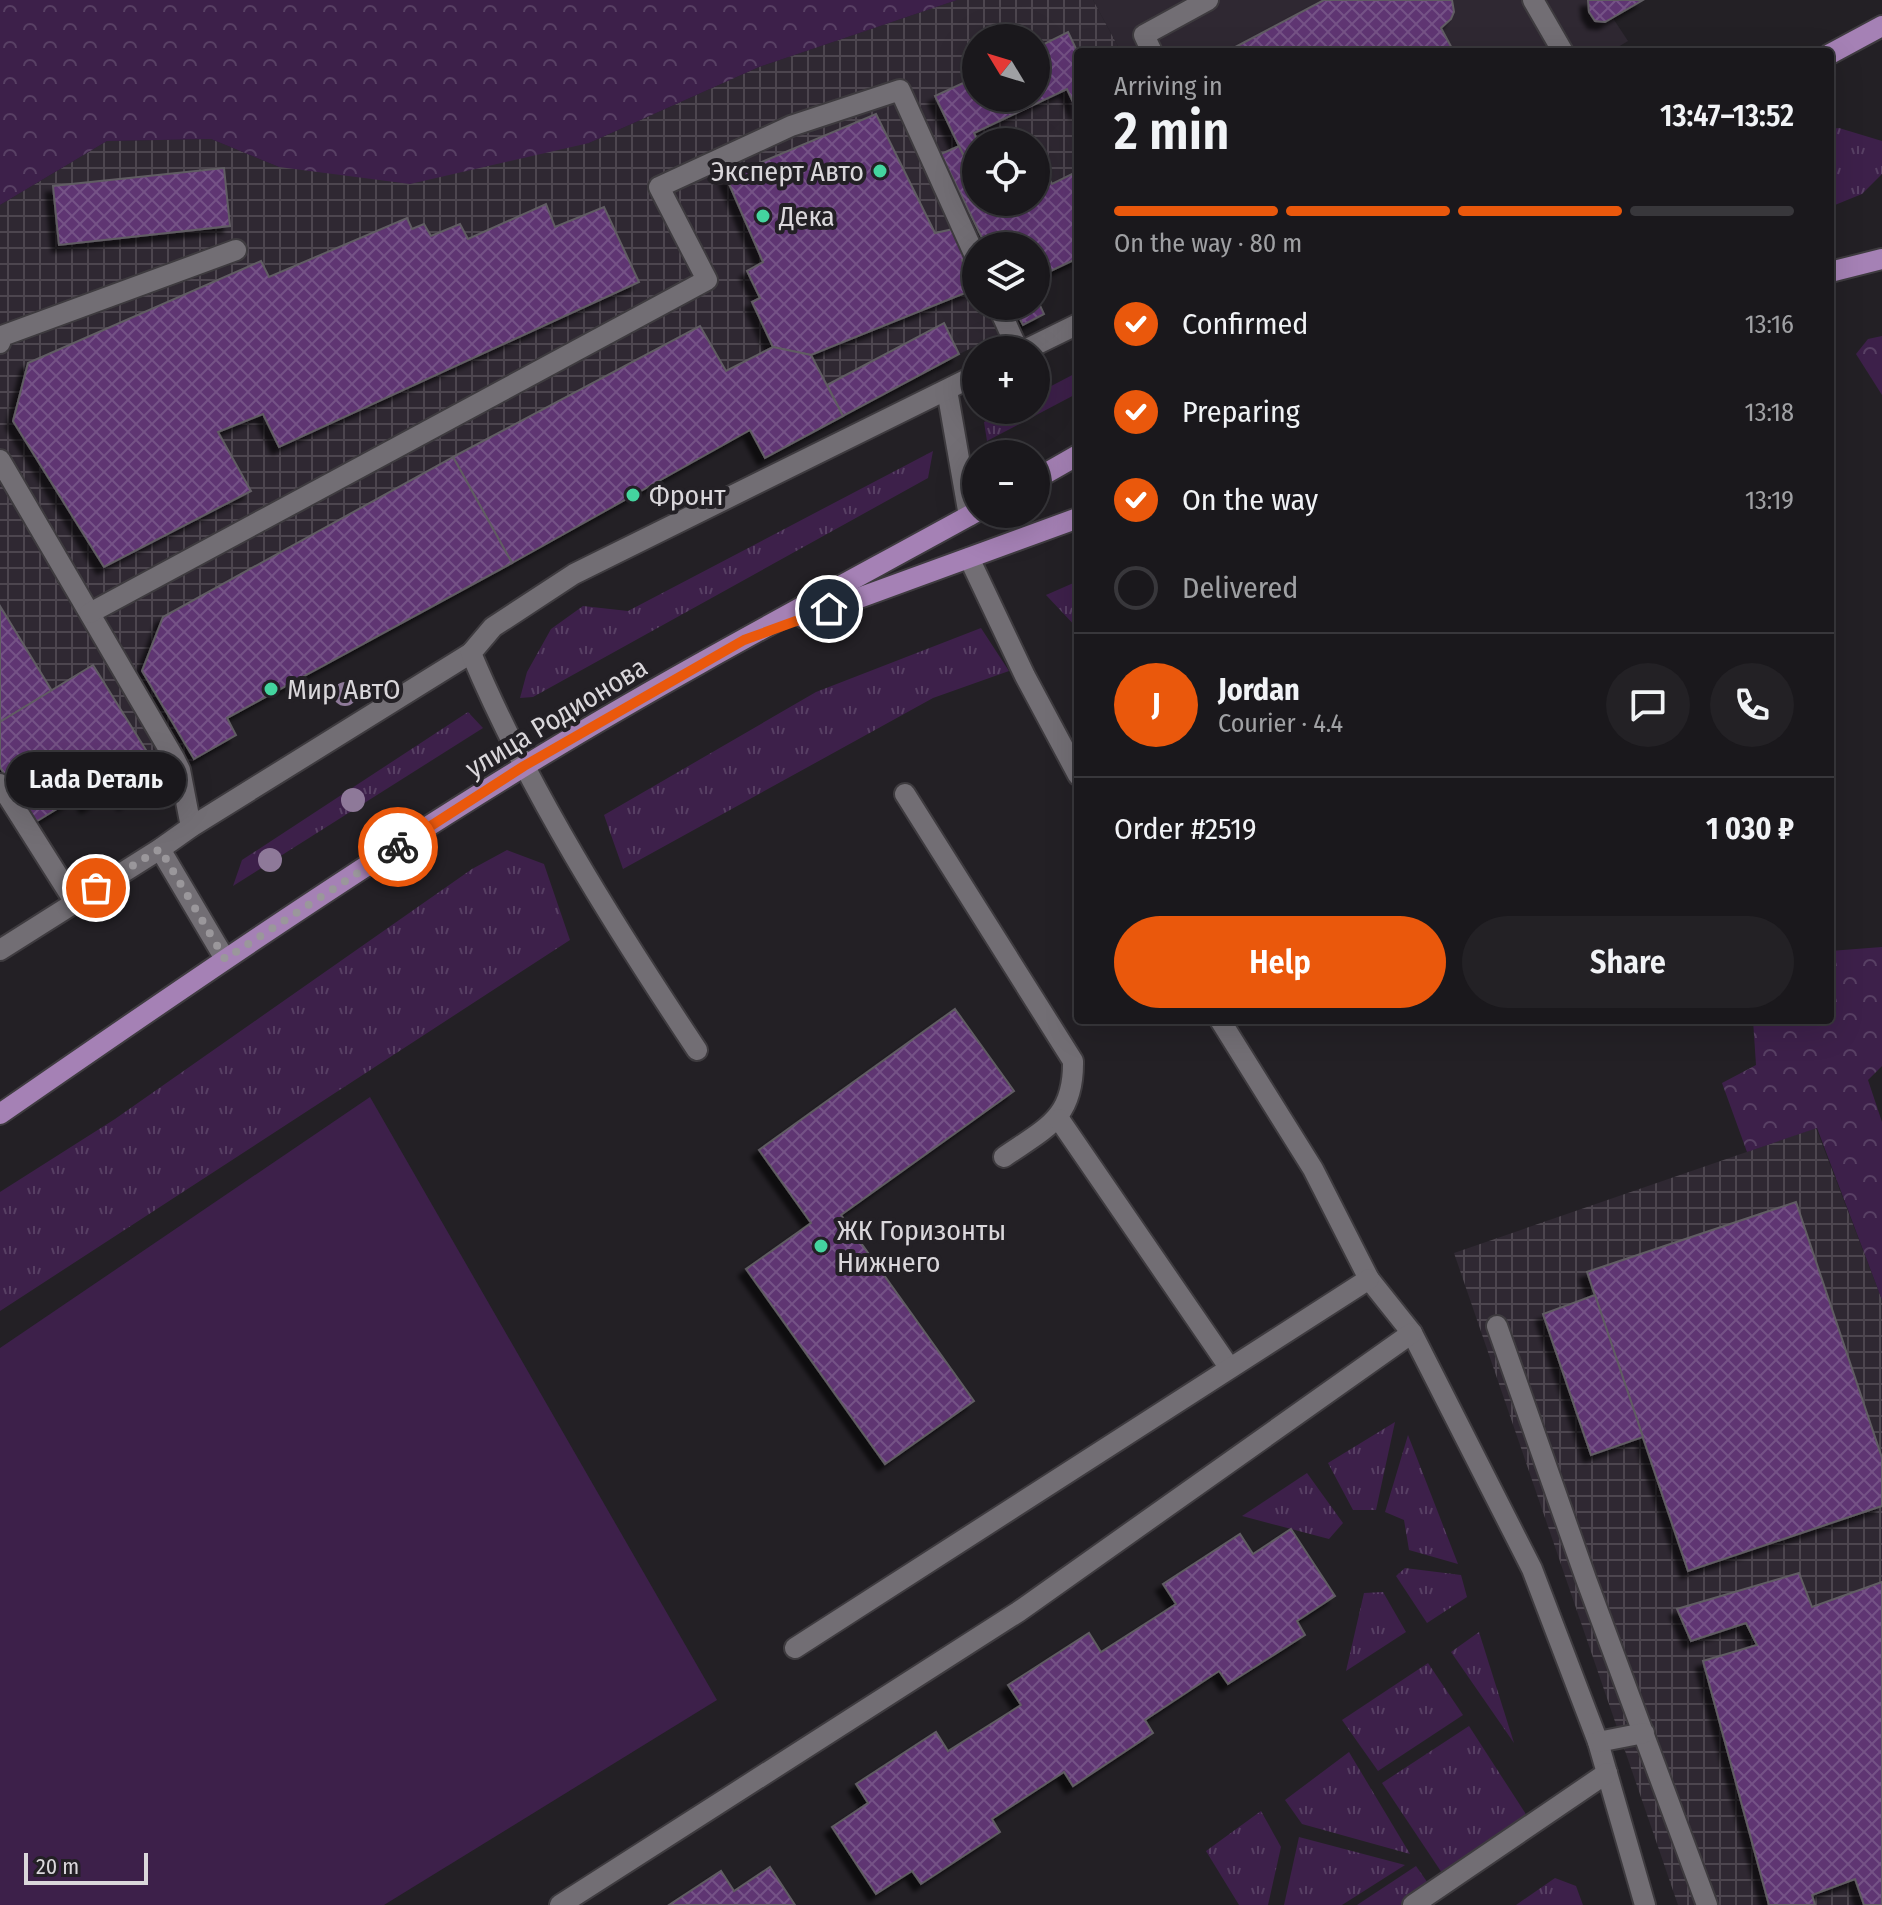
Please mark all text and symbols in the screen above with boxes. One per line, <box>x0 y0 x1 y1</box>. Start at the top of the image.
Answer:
north arrow <box>962 24 1050 112</box>
map controls <box>962 24 1050 528</box>
text: Arriving in <box>1114 71 1223 102</box>
text: 13:47–13:52 <box>1660 98 1794 134</box>
text: 2 min <box>1114 100 1230 163</box>
button: locate <box>962 128 1050 216</box>
place label: Эксперт Авто <box>711 155 864 188</box>
marker: Эксперт Авто <box>871 162 889 180</box>
place label: Дека <box>778 200 835 233</box>
marker: Дека <box>754 207 772 225</box>
text: On the way · 80 m <box>1114 228 1302 259</box>
button: layers <box>962 232 1050 320</box>
icon: check <box>1114 302 1158 346</box>
text: Confirmed <box>1182 306 1308 342</box>
text: 13:16 <box>1745 309 1794 340</box>
button: + <box>962 336 1050 424</box>
icon: check <box>1114 390 1158 434</box>
text: Preparing <box>1182 394 1300 430</box>
text: 13:18 <box>1745 397 1794 428</box>
button: − <box>962 440 1050 528</box>
icon: check <box>1114 478 1158 522</box>
place label: Фронт <box>649 479 726 512</box>
text: On the way <box>1182 482 1318 518</box>
text: 13:19 <box>1745 485 1794 516</box>
marker: Фронт <box>624 486 642 504</box>
text: Delivered <box>1182 570 1298 606</box>
pin <box>795 575 863 643</box>
icon: home <box>807 587 851 631</box>
street label: улица Родионова <box>459 650 653 785</box>
button: chat <box>1606 663 1690 747</box>
button: phone <box>1710 663 1794 747</box>
text: Jordan <box>1218 672 1300 708</box>
place label: Мир АвтО <box>287 673 401 706</box>
marker: Мир АвтО <box>262 680 280 698</box>
text: J <box>1152 687 1160 723</box>
text: Courier · 4.4 <box>1218 708 1343 739</box>
callout: Lada Dеталь <box>6 752 186 808</box>
text: Lada Dеталь <box>29 764 163 795</box>
courier <box>358 807 438 887</box>
text: Order #2519 <box>1114 811 1257 847</box>
text: 1 030 ₽ <box>1706 811 1794 847</box>
icon: bike <box>376 825 420 869</box>
pin <box>62 854 130 922</box>
icon: bag <box>74 866 118 910</box>
button: Help <box>1114 916 1446 1008</box>
button: Share <box>1462 916 1794 1008</box>
place label: ЖК Горизонты Нижнего <box>837 1214 1006 1279</box>
marker: ЖК Горизонты Нижнего <box>812 1237 830 1255</box>
scale bar <box>24 1849 148 1885</box>
text: 20 m <box>36 1853 79 1880</box>

